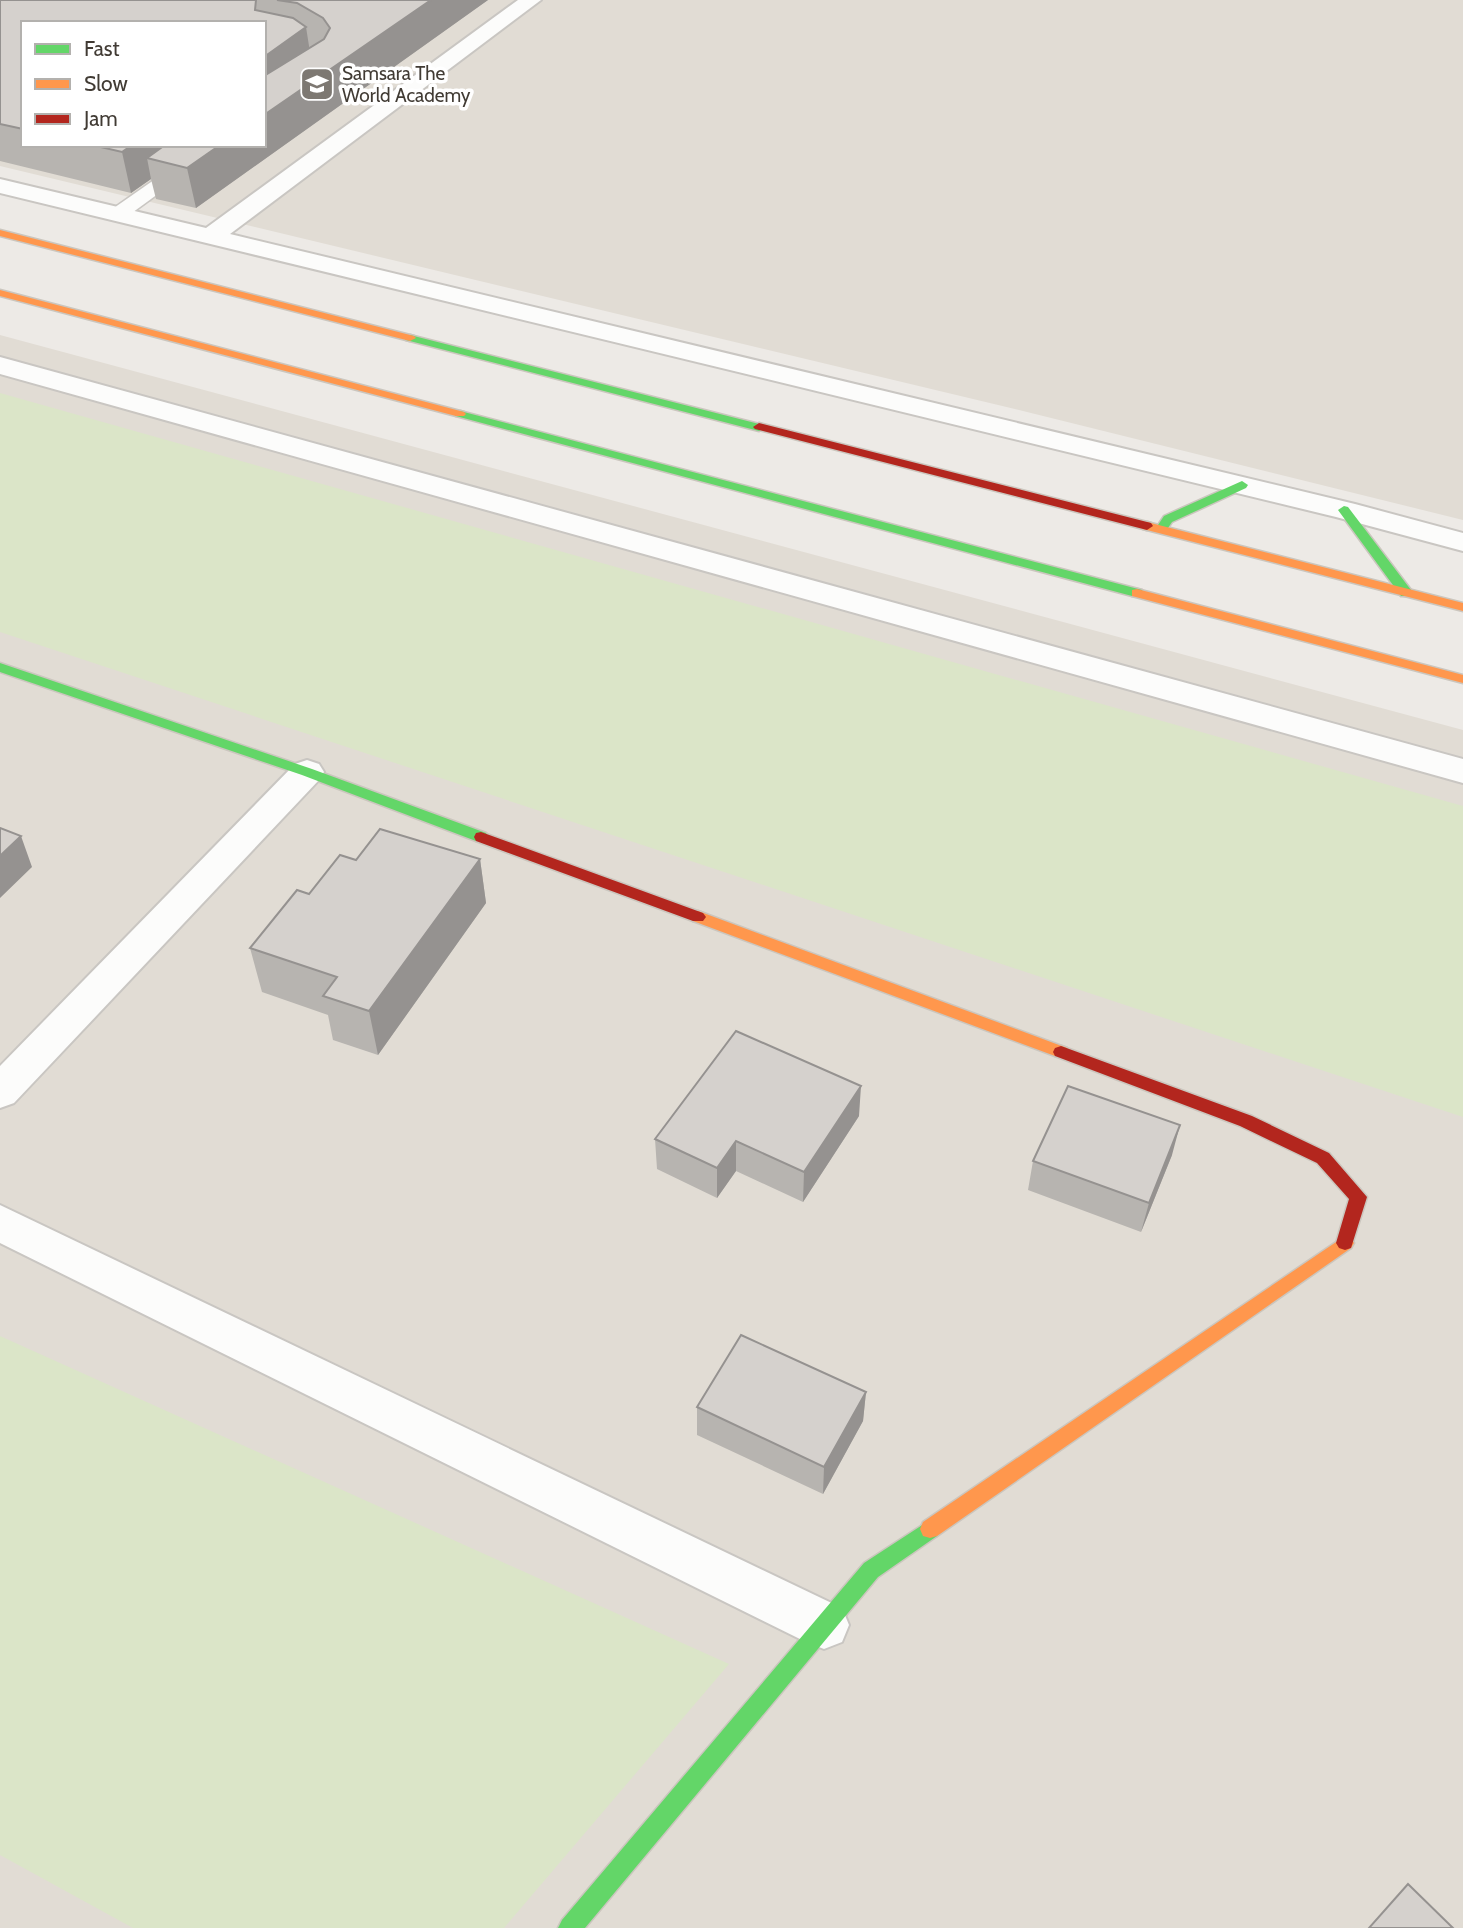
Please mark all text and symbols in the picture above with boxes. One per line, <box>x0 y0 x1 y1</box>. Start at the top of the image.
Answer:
legend <box>21 21 266 147</box>
text: Fast <box>84 36 120 61</box>
place label: Samsara The World Academy <box>342 62 471 107</box>
school or university icon: Samsara The World Academy <box>298 65 336 103</box>
text: Slow <box>84 71 128 96</box>
text: Jam <box>83 106 118 131</box>

